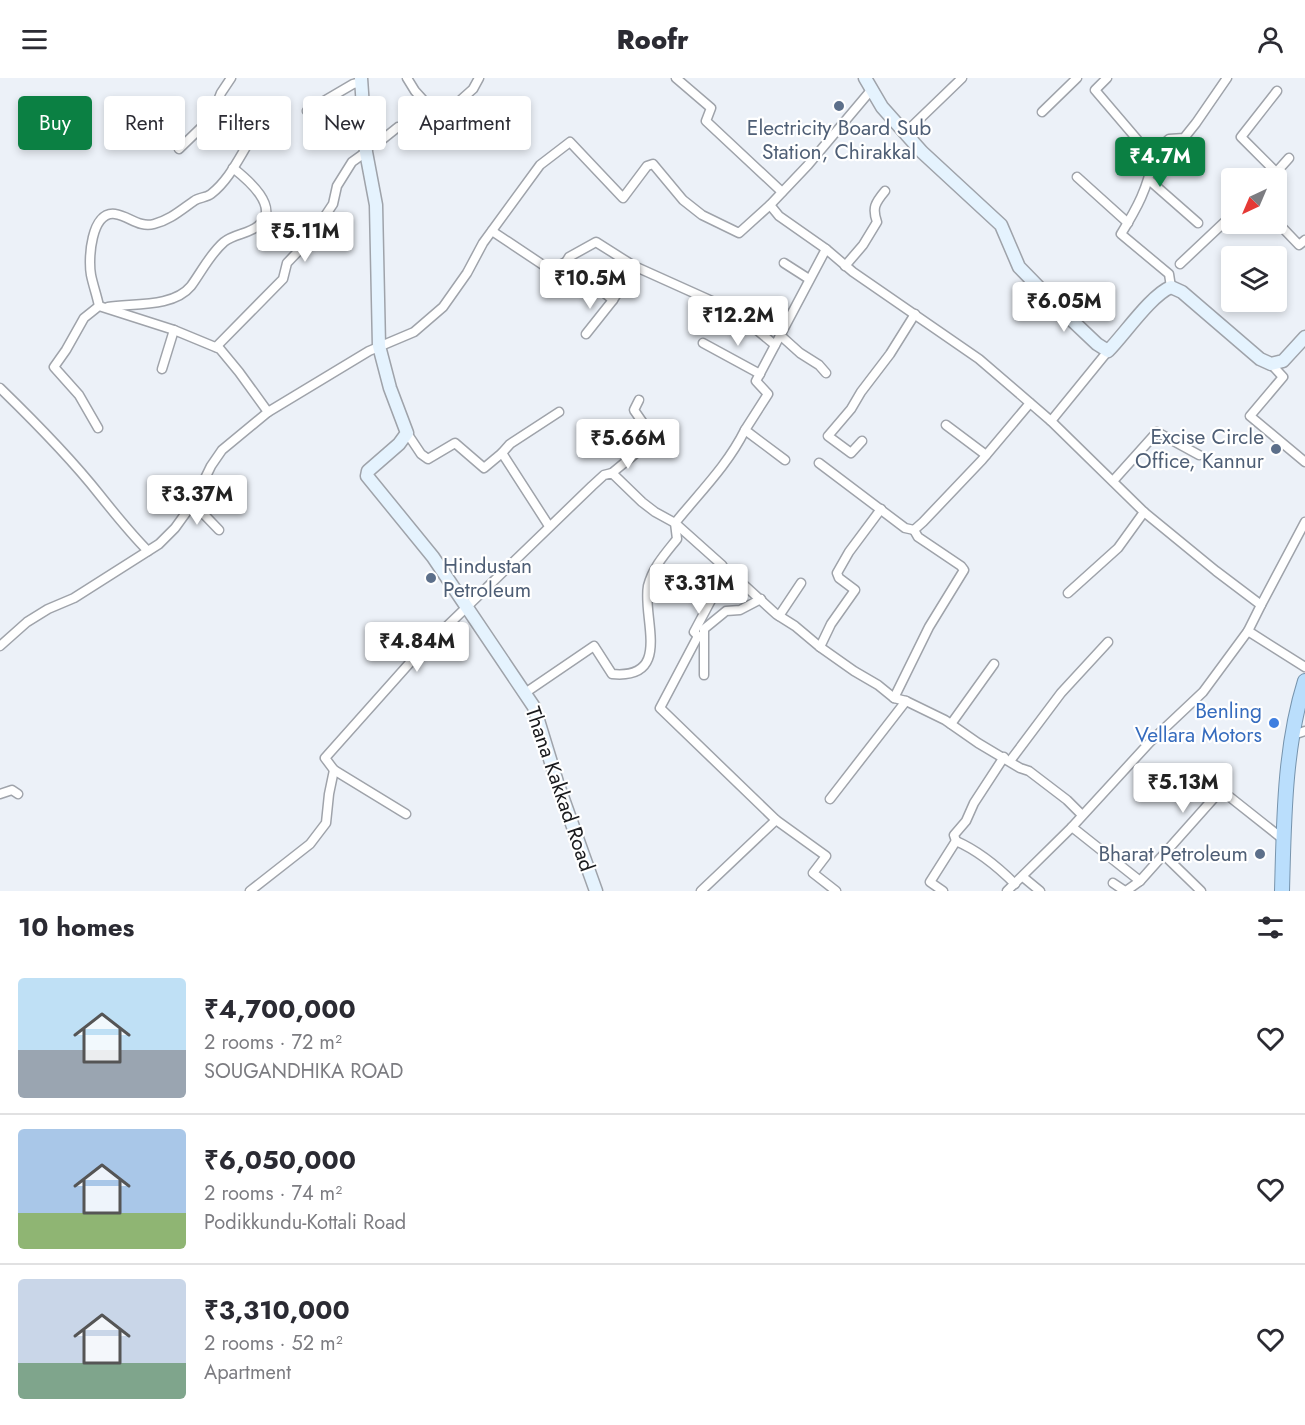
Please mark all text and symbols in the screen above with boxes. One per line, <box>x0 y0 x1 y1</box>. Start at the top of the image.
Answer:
text: Roofr <box>616 20 689 59</box>
icon: menu <box>18 23 51 56</box>
icon: person <box>1254 23 1287 56</box>
chip: Buy <box>18 96 92 150</box>
chip: Rent <box>104 96 185 150</box>
chip: Filters <box>197 96 291 150</box>
chip: New <box>303 96 386 150</box>
chip: Apartment <box>398 96 531 150</box>
marker: Electricity Board Sub Station, Chirakkal <box>832 99 846 113</box>
place label: Electricity Board Sub Station, Chirakkal <box>747 113 931 167</box>
pin: ₹4.7M <box>1118 137 1202 188</box>
text: ₹4.7M <box>1129 142 1191 171</box>
north arrow <box>1221 168 1287 234</box>
map controls <box>1221 168 1287 312</box>
pin: ₹5.11M <box>256 212 354 263</box>
text: ₹5.11M <box>271 217 339 246</box>
button: layers <box>1221 246 1287 312</box>
pin: ₹10.5M <box>541 259 639 310</box>
text: ₹10.5M <box>554 264 626 293</box>
pin: ₹6.05M <box>1015 282 1113 333</box>
text: ₹6.05M <box>1026 287 1102 316</box>
pin: ₹12.2M <box>689 296 787 347</box>
text: ₹12.2M <box>702 301 774 330</box>
pin: ₹5.66M <box>579 419 677 470</box>
place label: Excise Circle Office, Kannur <box>1135 422 1265 476</box>
text: ₹5.66M <box>590 424 666 453</box>
marker: Excise Circle Office, Kannur <box>1269 442 1283 456</box>
pin: ₹3.37M <box>148 475 246 526</box>
text: ₹3.37M <box>161 480 233 509</box>
place label: Hindustan Petroleum <box>443 551 532 605</box>
pin: ₹3.31M <box>650 564 748 615</box>
text: ₹3.31M <box>664 569 734 598</box>
marker: Hindustan Petroleum <box>424 571 438 585</box>
pin: ₹4.84M <box>368 622 466 673</box>
text: ₹4.84M <box>379 627 455 656</box>
place label: Benling Vellara Motors <box>1135 696 1262 750</box>
street label: Thana Kakkad Road <box>518 703 602 875</box>
marker: Benling Vellara Motors <box>1267 716 1281 730</box>
pin: ₹5.13M <box>1134 763 1232 814</box>
text: ₹5.13M <box>1147 768 1219 797</box>
place label: Bharat Petroleum <box>1098 839 1248 869</box>
marker: Bharat Petroleum <box>1253 847 1267 861</box>
text: 10 homes <box>18 908 134 946</box>
icon: filters <box>1254 911 1287 944</box>
text: ₹4,700,000 <box>204 990 356 1028</box>
icon: home <box>66 1002 138 1074</box>
icon: heart <box>1254 1022 1287 1055</box>
text: 2 rooms · 72 m² <box>204 1028 342 1057</box>
text: SOUGANDHIKA ROAD <box>204 1057 403 1086</box>
text: ₹6,050,000 <box>204 1141 356 1179</box>
icon: home <box>66 1153 138 1225</box>
icon: heart <box>1254 1173 1287 1206</box>
text: 2 rooms · 74 m² <box>204 1179 342 1208</box>
text: Podikkundu-Kottali Road <box>204 1208 406 1237</box>
text: ₹3,310,000 <box>204 1291 350 1329</box>
icon: home <box>66 1303 138 1375</box>
icon: heart <box>1254 1323 1287 1356</box>
text: 2 rooms · 52 m² <box>204 1329 343 1358</box>
text: Apartment <box>204 1358 291 1387</box>

